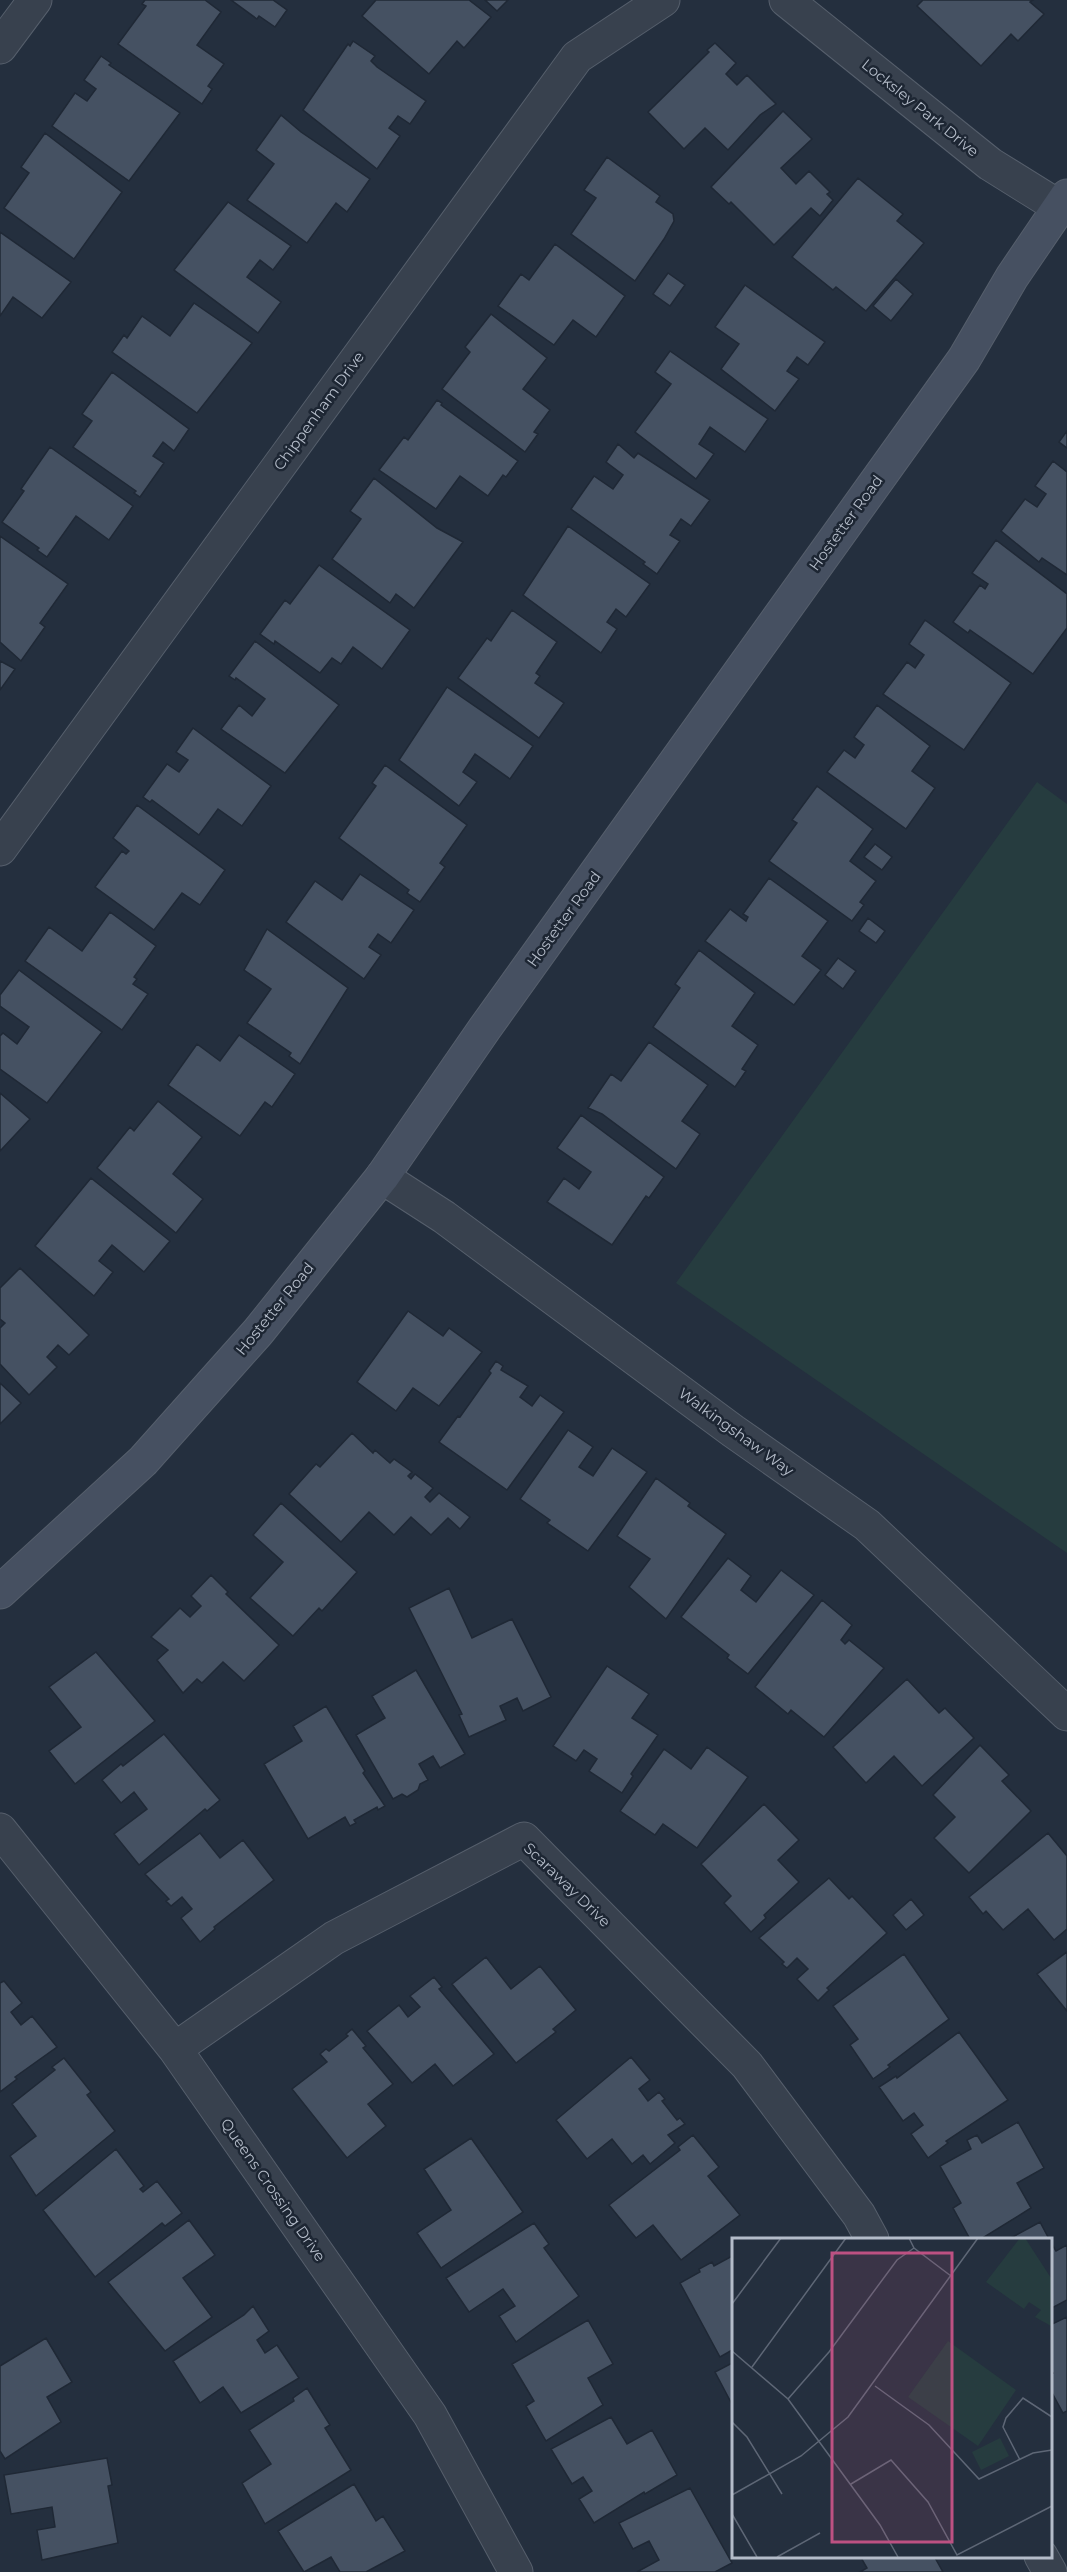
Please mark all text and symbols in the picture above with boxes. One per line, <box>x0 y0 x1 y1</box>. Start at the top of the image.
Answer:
street label: Locksley Park Drive <box>858 55 983 161</box>
street label: Chippenham Drive <box>269 347 368 474</box>
street label: Hostetter Road <box>804 471 887 574</box>
street label: Hostetter Road <box>522 867 605 970</box>
street label: Hostetter Road <box>231 1259 318 1359</box>
street label: Walkingshaw Way <box>675 1383 798 1480</box>
street label: Scaraway Drive <box>520 1838 615 1931</box>
street label: Queens Crossing Drive <box>217 2114 330 2265</box>
inset map <box>732 2238 1052 2557</box>

